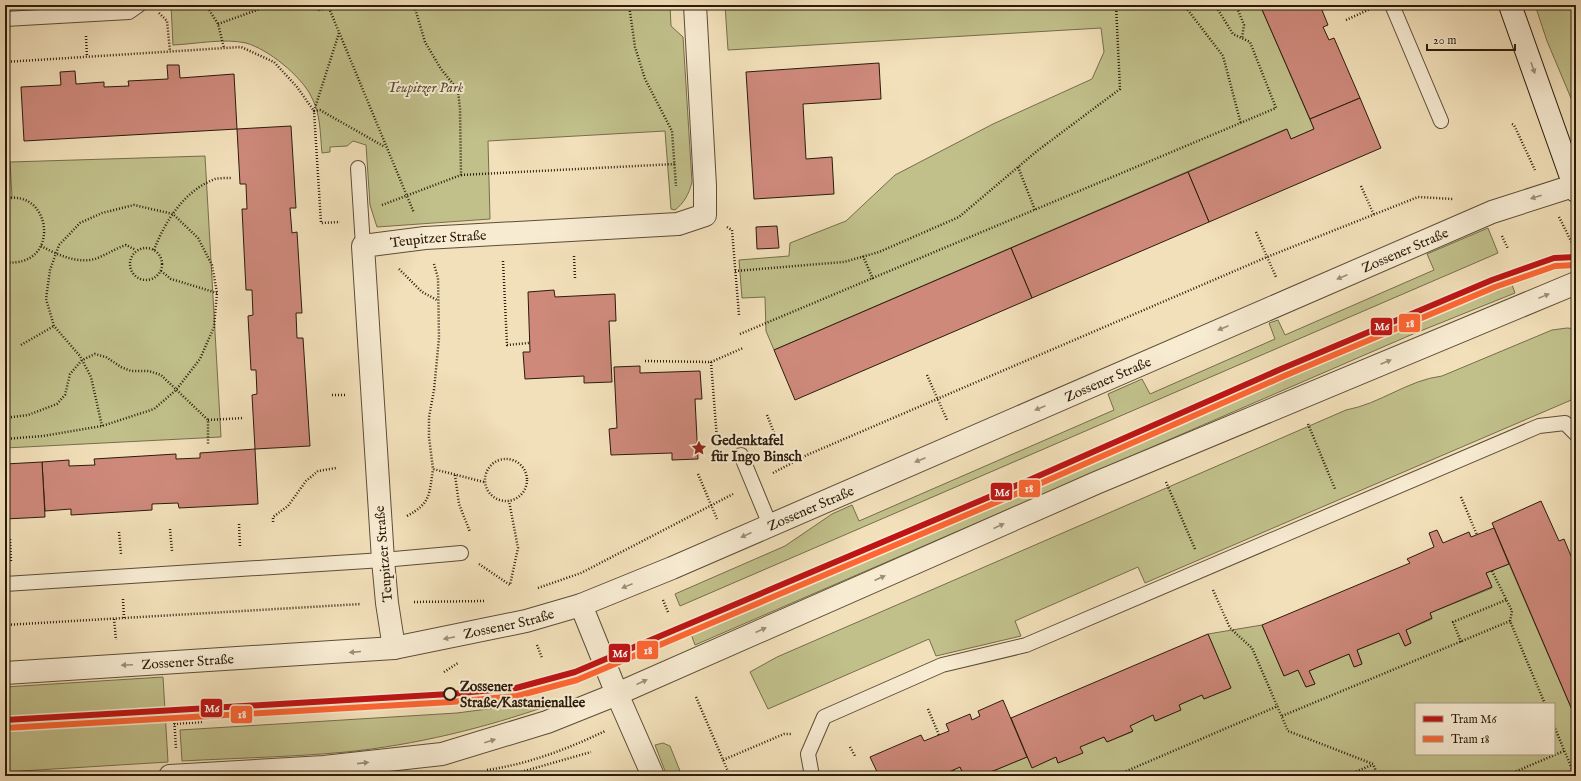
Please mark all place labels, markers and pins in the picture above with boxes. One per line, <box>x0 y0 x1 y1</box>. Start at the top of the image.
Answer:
place label: Gedenktafel für Ingo Binsch <box>711 432 803 466</box>
place icon: Gedenktafel für Ingo Binsch <box>690 439 708 457</box>
place label: Zossener Straße/Kastanienallee <box>460 678 586 712</box>
marker: Zossener Straße/Kastanienallee <box>443 687 457 701</box>

